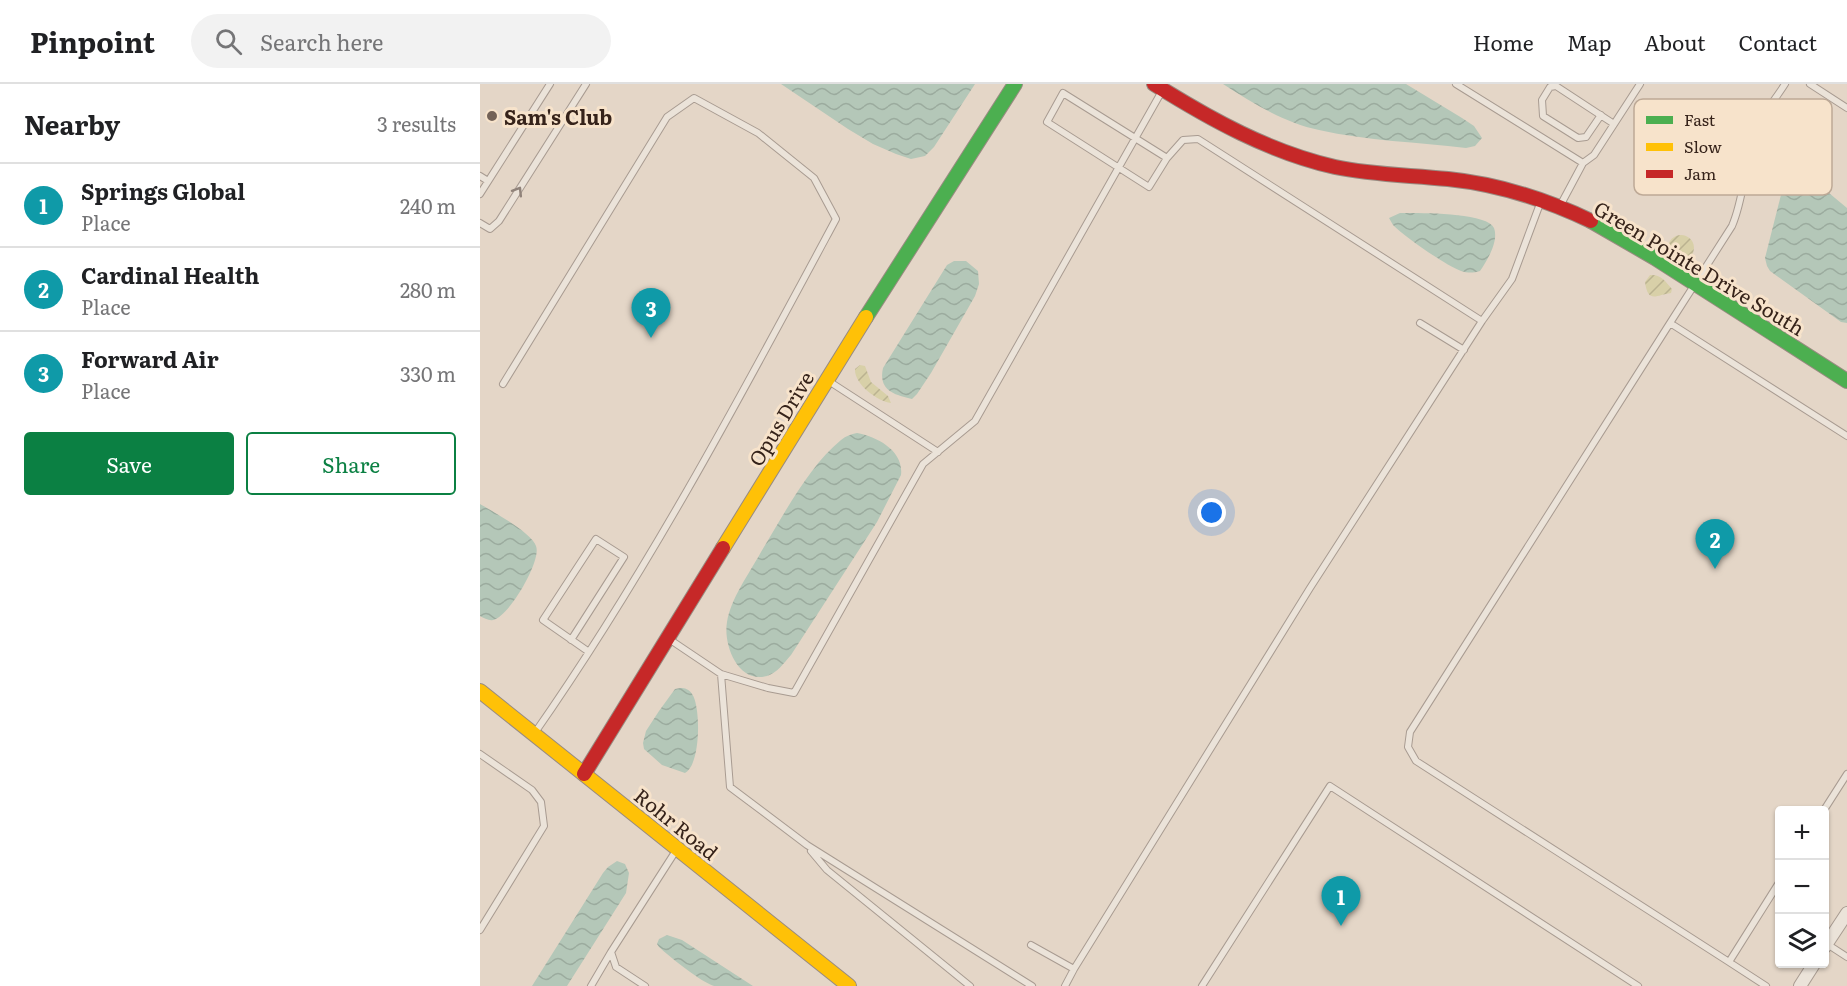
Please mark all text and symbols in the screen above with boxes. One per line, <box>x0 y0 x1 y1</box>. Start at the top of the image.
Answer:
search box <box>191 14 611 68</box>
text: Pinpoint <box>30 20 155 62</box>
icon: search <box>212 25 245 58</box>
text: Search here <box>260 25 383 58</box>
text: Home <box>1473 26 1534 57</box>
text: Map <box>1567 26 1611 57</box>
text: About <box>1644 26 1706 57</box>
text: Contact <box>1739 26 1817 57</box>
legend <box>1634 99 1832 195</box>
place label: Sam's Club <box>504 101 612 131</box>
text: Nearby <box>24 104 120 143</box>
text: Fast <box>1684 107 1716 131</box>
text: 3 results <box>377 108 456 138</box>
marker: Sam's Club <box>485 109 499 123</box>
text: Slow <box>1684 134 1722 158</box>
text: Jam <box>1684 161 1717 185</box>
text: Springs Global <box>81 174 245 207</box>
one-way arrow <box>511 187 522 198</box>
text: 1 <box>39 190 48 220</box>
text: 240 m <box>400 190 456 220</box>
street label: Green Pointe Drive South <box>1589 192 1811 342</box>
text: Place <box>81 207 131 237</box>
text: Cardinal Health <box>81 258 260 291</box>
text: 2 <box>38 274 49 304</box>
text: 280 m <box>400 274 456 304</box>
pin: 3 <box>632 288 670 338</box>
text: Place <box>81 291 131 321</box>
text: Forward Air <box>81 342 219 375</box>
text: 3 <box>38 358 49 388</box>
text: 330 m <box>400 358 456 388</box>
street label: Opus Drive <box>740 365 820 471</box>
text: Place <box>81 375 131 405</box>
button: Save <box>24 432 234 495</box>
button: Share <box>246 432 456 495</box>
your location <box>1197 498 1226 527</box>
pin: 2 <box>1696 520 1734 569</box>
street label: Rohr Road <box>629 780 725 866</box>
map controls <box>1775 806 1829 968</box>
button: + <box>1775 806 1829 860</box>
button: − <box>1775 860 1829 914</box>
pin: 1 <box>1322 876 1360 926</box>
button: layers <box>1775 914 1829 968</box>

